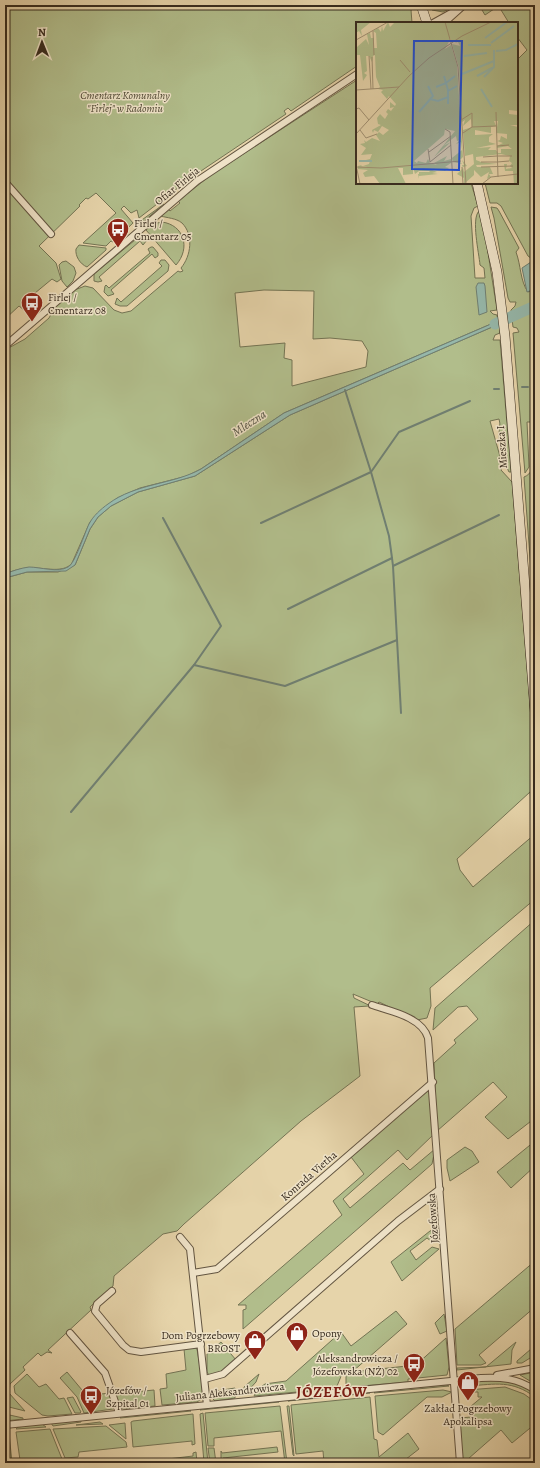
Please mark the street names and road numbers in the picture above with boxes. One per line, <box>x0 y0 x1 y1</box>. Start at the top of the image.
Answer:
street label: Ofiar Firleja <box>151 163 203 209</box>
street label: Mieszka I <box>493 425 511 469</box>
street label: Konrada Vietha <box>278 1147 341 1204</box>
street label: Józefowska <box>424 1192 442 1243</box>
street label: Juliana Aleksandrowicza <box>175 1379 286 1405</box>

